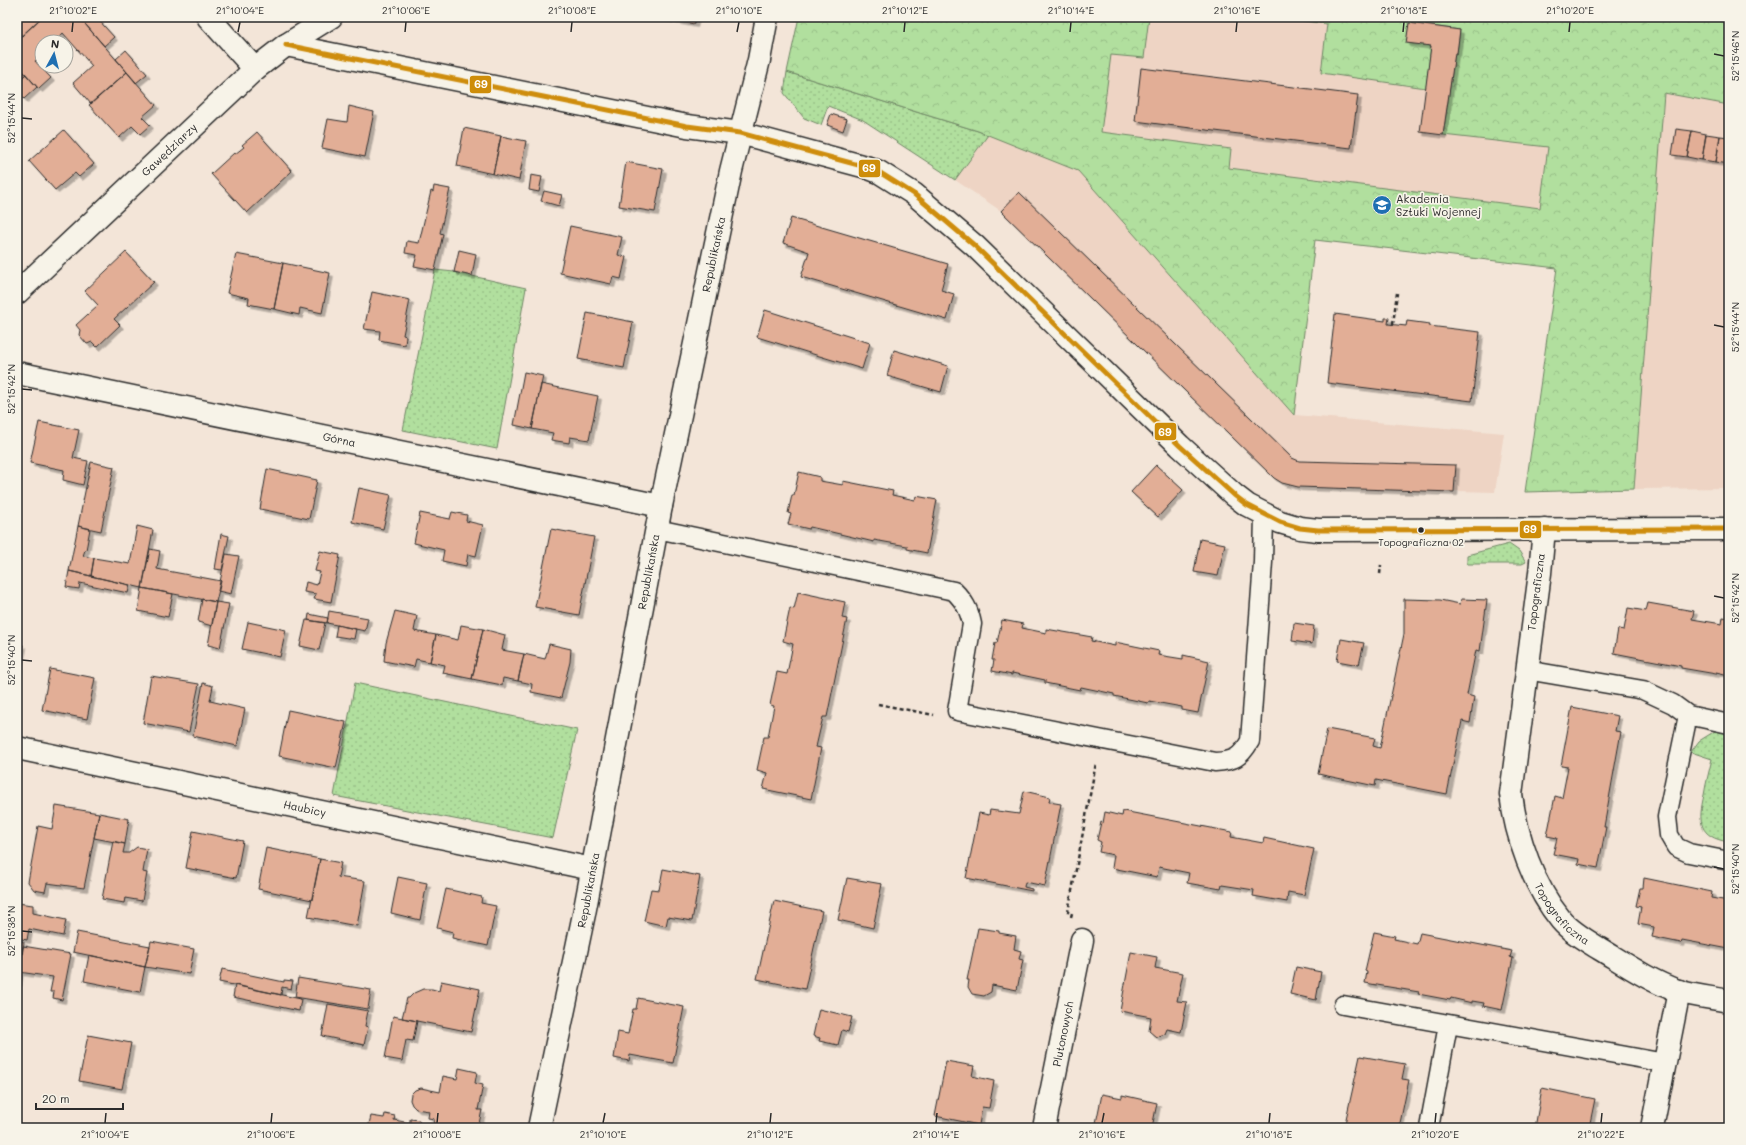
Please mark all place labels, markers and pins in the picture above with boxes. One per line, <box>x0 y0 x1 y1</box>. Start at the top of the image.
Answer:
place label: Akademia Sztuki Wojennej <box>1396 191 1481 219</box>
school or university icon: Akademia Sztuki Wojennej <box>1371 194 1393 216</box>
marker: Topograficzna 02 <box>1416 525 1426 535</box>
place label: Topograficzna 02 <box>1378 535 1464 549</box>

